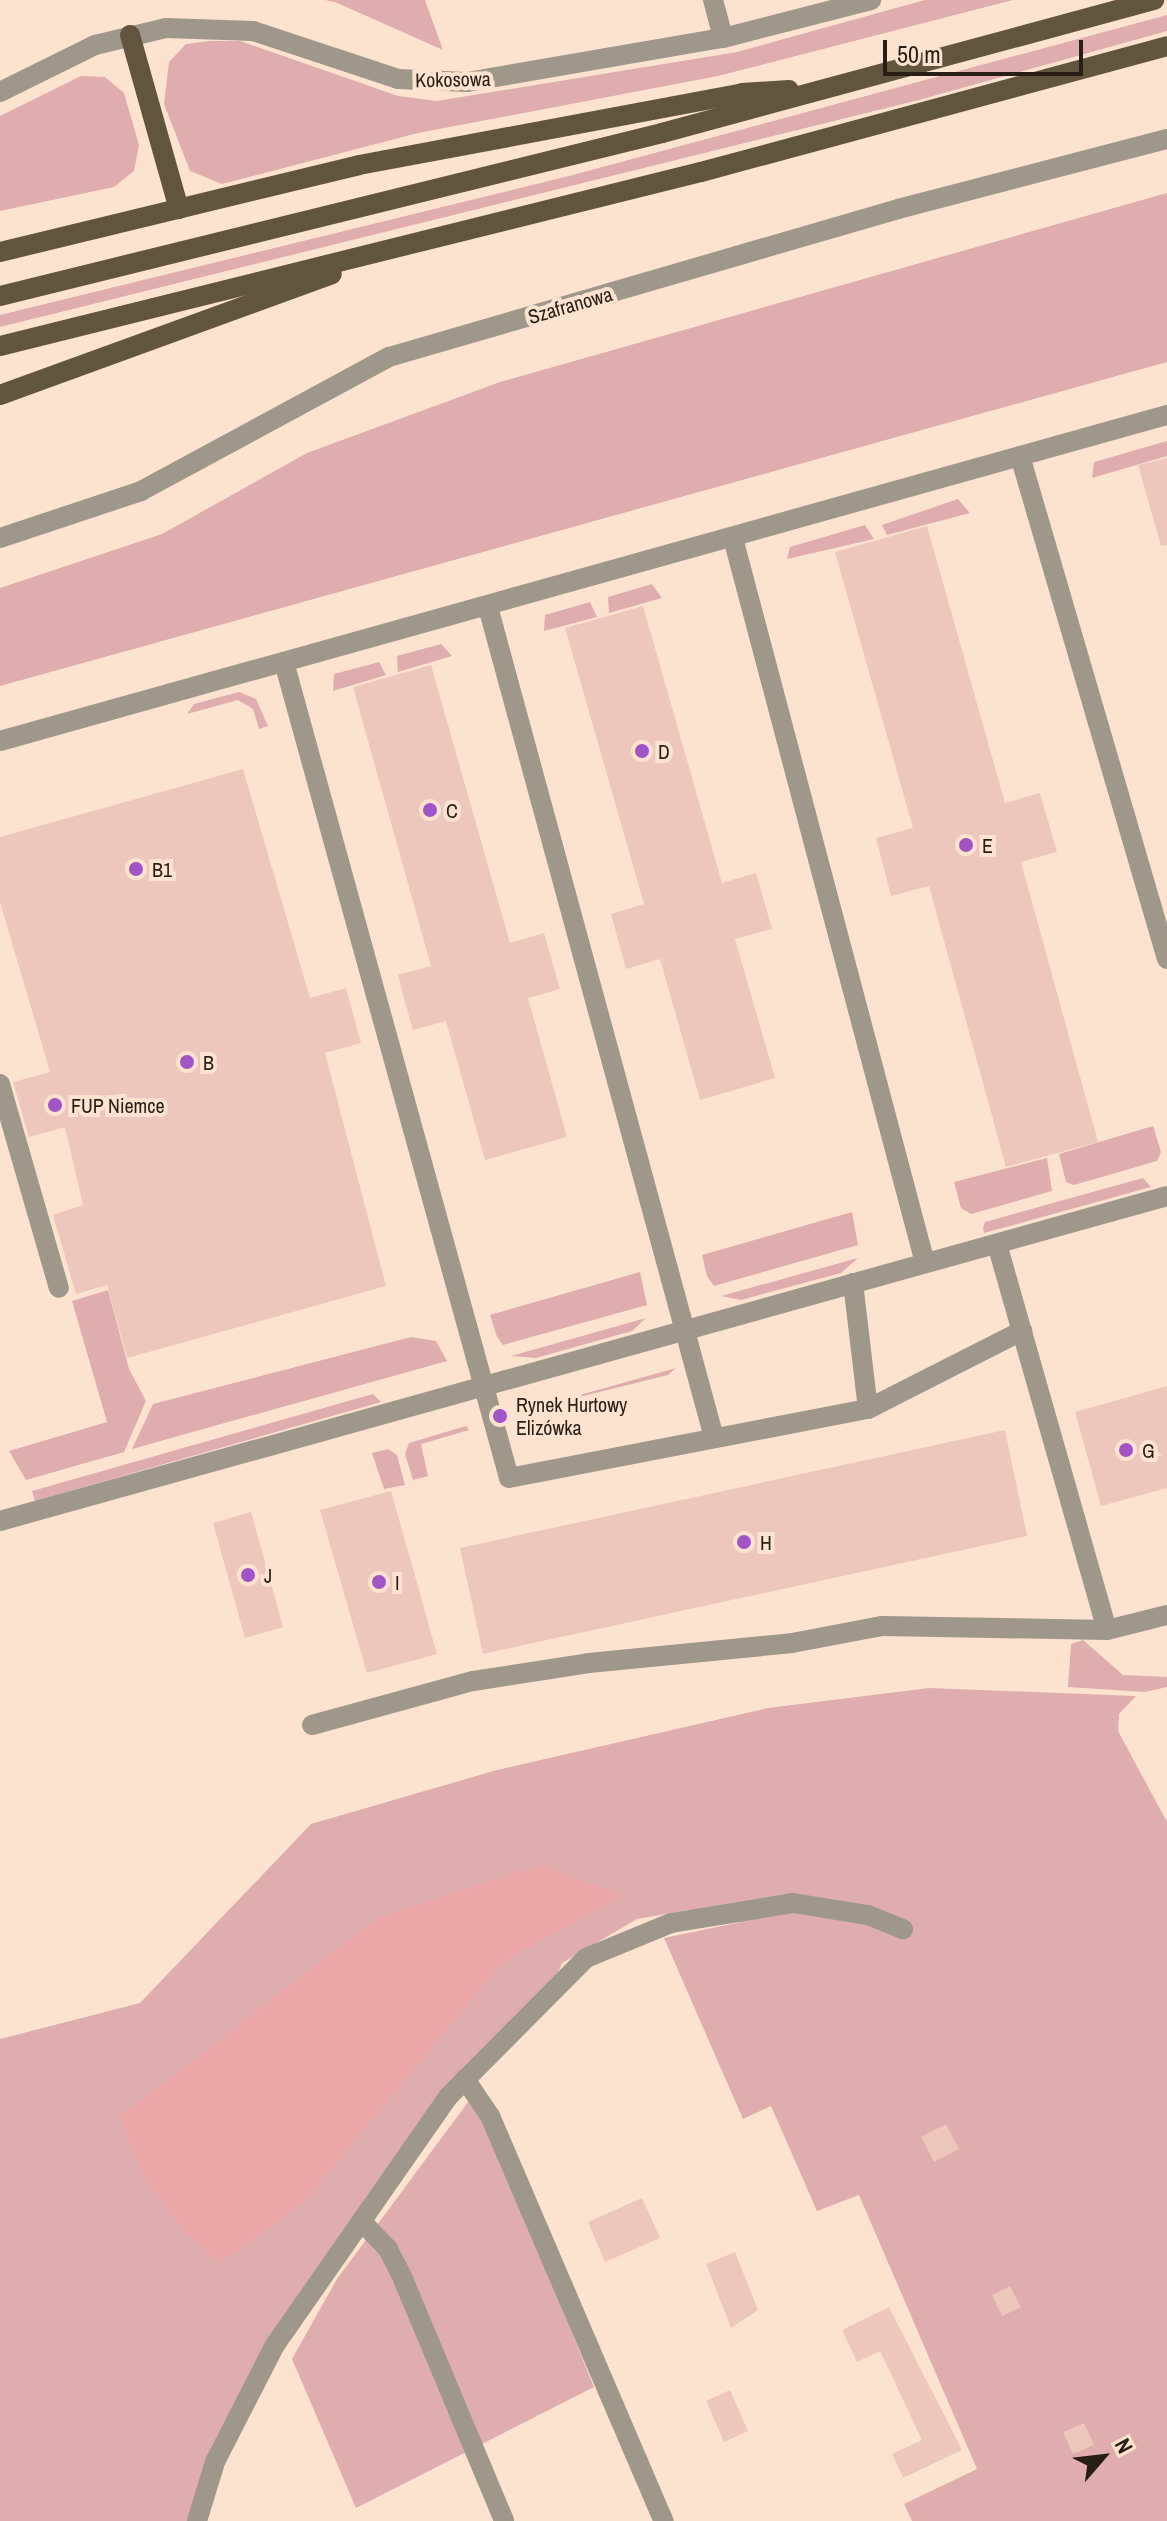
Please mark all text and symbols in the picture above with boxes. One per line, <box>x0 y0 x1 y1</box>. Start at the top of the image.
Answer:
scale bar <box>887 24 1087 74</box>
text: 50 m <box>897 38 941 70</box>
street label: Kokosowa <box>415 66 491 92</box>
street label: Szafranowa <box>525 282 615 328</box>
place label: D <box>658 739 670 763</box>
marker: D <box>633 742 651 760</box>
place label: C <box>446 798 458 822</box>
marker: C <box>421 801 439 819</box>
place label: E <box>982 833 993 857</box>
marker: E <box>957 836 975 854</box>
place label: B1 <box>152 857 172 881</box>
marker: B1 <box>127 860 145 878</box>
place label: B <box>203 1050 214 1074</box>
marker: B <box>178 1053 196 1071</box>
place label: FUP Niemce <box>71 1093 165 1117</box>
marker: FUP Niemce <box>46 1096 64 1114</box>
place label: Rynek Hurtowy Elizówka <box>516 1392 627 1439</box>
marker: Rynek Hurtowy Elizówka <box>491 1407 509 1425</box>
place label: G <box>1142 1438 1155 1462</box>
marker: G <box>1117 1441 1135 1459</box>
place label: H <box>760 1530 772 1554</box>
marker: H <box>735 1533 753 1551</box>
place label: J <box>264 1563 272 1587</box>
marker: J <box>239 1566 257 1584</box>
place label: I <box>395 1570 400 1594</box>
marker: I <box>370 1573 388 1591</box>
north arrow <box>1063 2417 1143 2497</box>
text: N <box>1108 2433 1140 2459</box>

